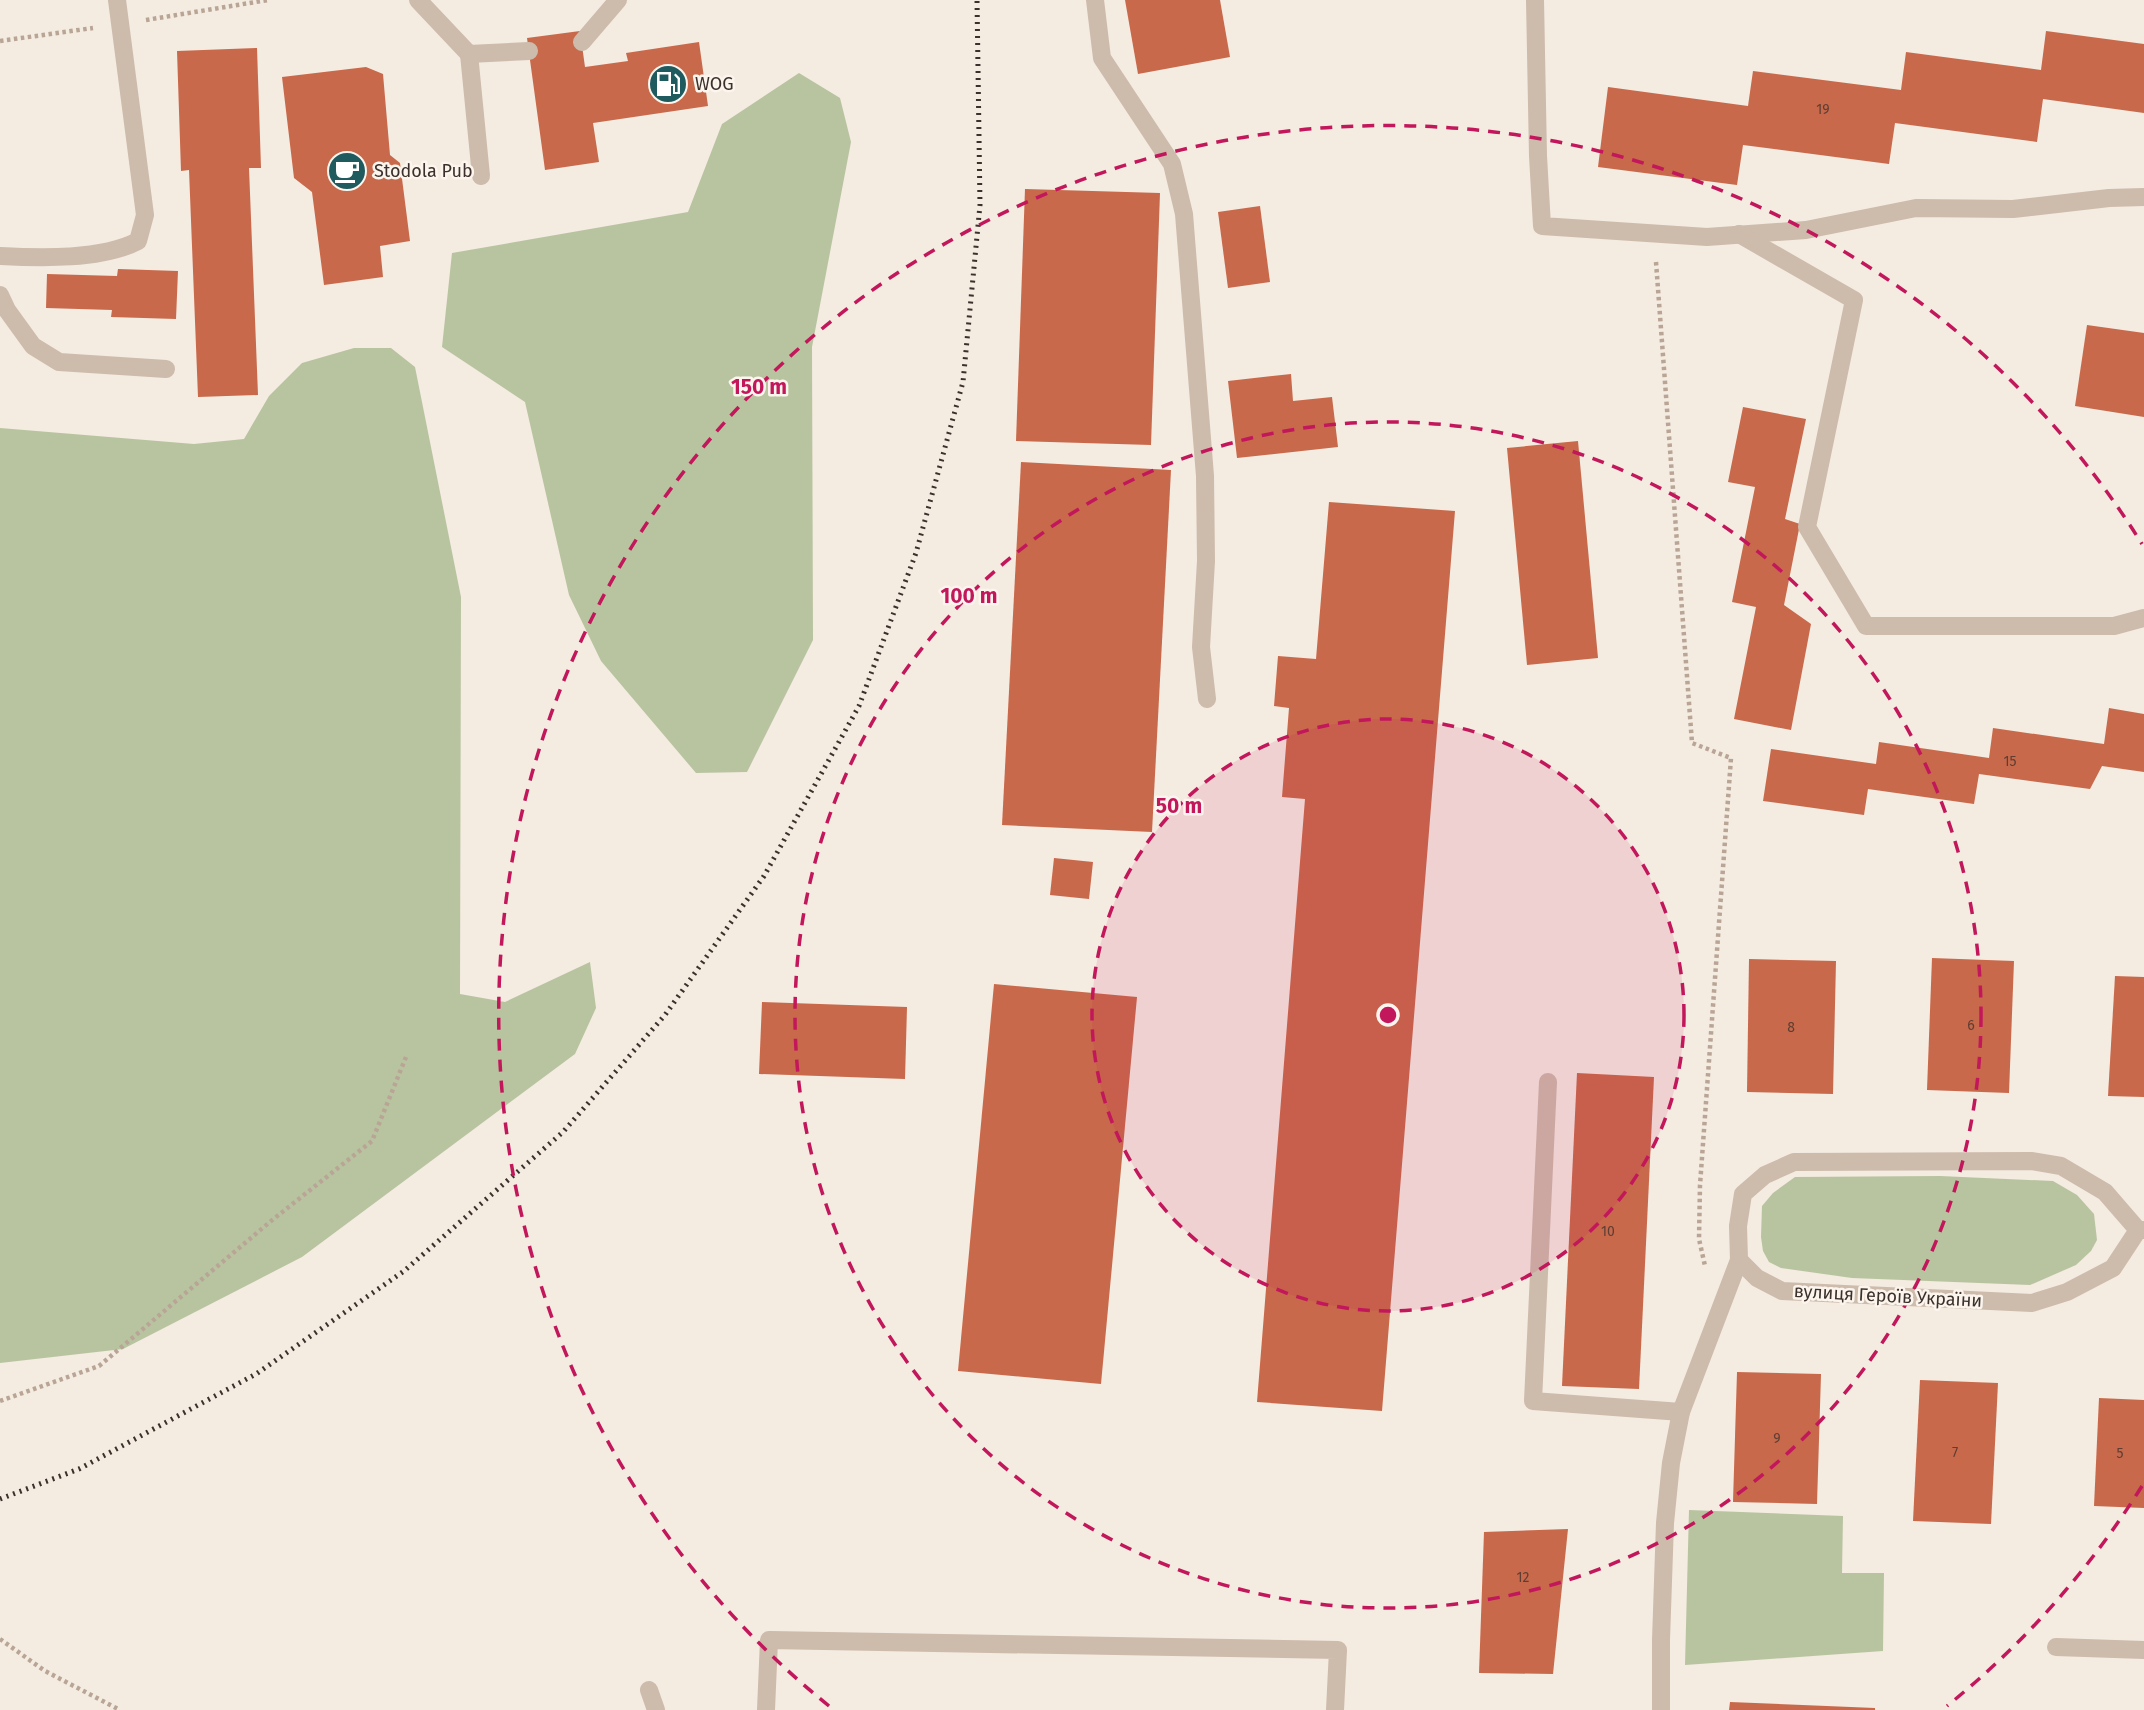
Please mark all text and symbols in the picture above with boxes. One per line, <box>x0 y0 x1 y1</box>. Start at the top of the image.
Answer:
fuel station icon: WOG <box>647 63 689 105</box>
place label: WOG <box>695 73 734 95</box>
house number: 19 <box>1816 101 1830 118</box>
cafe icon: Stodola Pub <box>326 150 368 192</box>
place label: Stodola Pub <box>374 160 473 182</box>
text: 150 m <box>731 374 787 400</box>
text: 100 m <box>940 583 998 609</box>
house number: 15 <box>2003 753 2017 770</box>
text: 50 m <box>1156 793 1202 819</box>
centre of rings <box>1376 1003 1400 1027</box>
house number: 6 <box>1967 1017 1975 1034</box>
house number: 8 <box>1787 1019 1795 1036</box>
house number: 10 <box>1601 1223 1615 1240</box>
street label: вулиця Героїв України <box>1793 1280 1983 1312</box>
house number: 9 <box>1773 1430 1781 1447</box>
house number: 7 <box>1952 1444 1958 1461</box>
house number: 5 <box>2116 1445 2124 1462</box>
house number: 12 <box>1517 1569 1530 1586</box>

